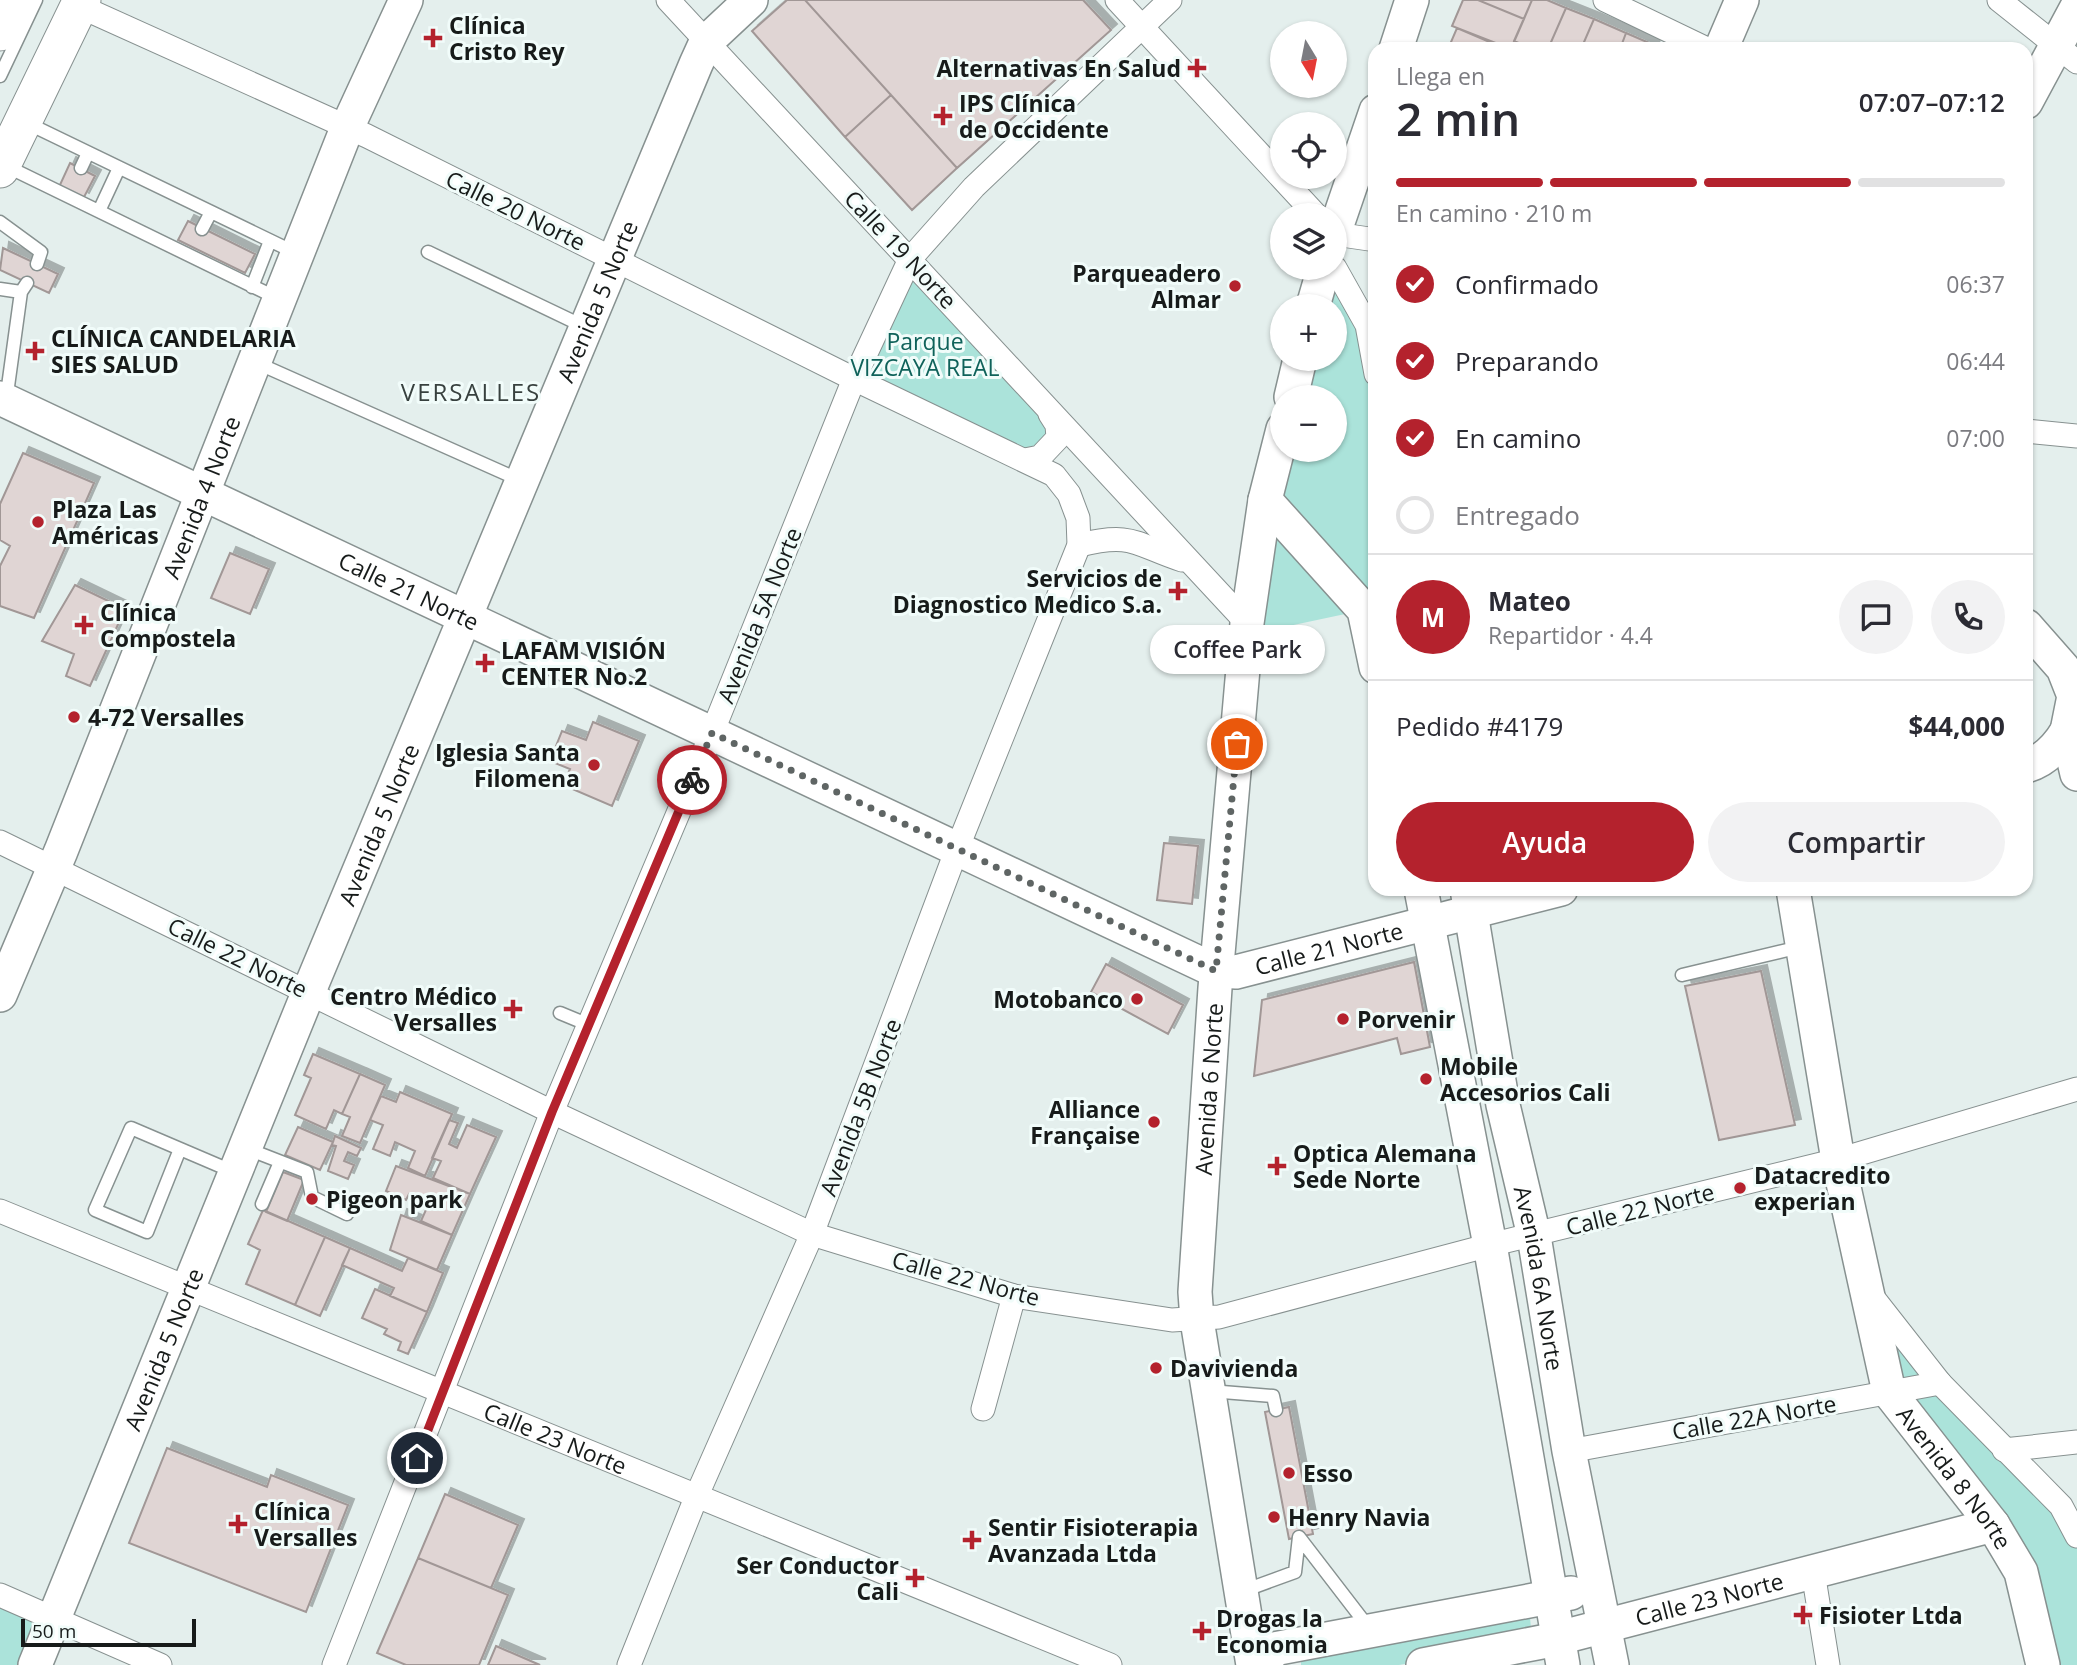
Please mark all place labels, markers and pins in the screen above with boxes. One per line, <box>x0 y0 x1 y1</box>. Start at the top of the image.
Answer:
place label: Clínica Cristo Rey <box>449 9 566 67</box>
marker: Clínica Cristo Rey <box>423 28 443 48</box>
place label: Alternativas En Salud <box>936 52 1181 84</box>
marker: Alternativas En Salud <box>1187 58 1207 78</box>
place label: IPS Clínica de Occidente <box>959 87 1109 145</box>
marker: IPS Clínica de Occidente <box>933 106 953 126</box>
place label: Parqueadero Almar <box>1072 257 1221 315</box>
marker: Parqueadero Almar <box>1227 278 1243 294</box>
place label: CLÍNICA CANDELARIA SIES SALUD <box>51 322 296 380</box>
marker: CLÍNICA CANDELARIA SIES SALUD <box>25 341 45 361</box>
place label: Plaza Las Américas <box>52 493 159 551</box>
marker: Plaza Las Américas <box>30 514 46 530</box>
place label: Servicios de Diagnostico Medico S.a. <box>893 562 1162 620</box>
marker: Servicios de Diagnostico Medico S.a. <box>1168 581 1188 601</box>
place label: Clínica Compostela <box>100 596 236 654</box>
marker: Clínica Compostela <box>74 615 94 635</box>
callout: Coffee Park <box>1150 625 1324 674</box>
place label: LAFAM VISIÓN CENTER No.2 <box>501 634 666 692</box>
marker: LAFAM VISIÓN CENTER No.2 <box>475 653 495 673</box>
place label: 4-72 Versalles <box>88 701 244 733</box>
marker: 4-72 Versalles <box>66 709 82 725</box>
pin <box>1207 714 1267 774</box>
place label: Iglesia Santa Filomena <box>435 736 580 794</box>
marker: Iglesia Santa Filomena <box>586 757 602 773</box>
place label: Centro Médico Versalles <box>330 980 497 1038</box>
place label: Motobanco <box>993 983 1123 1015</box>
marker: Motobanco <box>1129 991 1145 1007</box>
marker: Centro Médico Versalles <box>503 999 523 1019</box>
place label: Porvenir <box>1357 1003 1455 1035</box>
marker: Porvenir <box>1335 1011 1351 1027</box>
place label: Mobile Accesorios Cali <box>1440 1050 1610 1108</box>
marker: Mobile Accesorios Cali <box>1418 1071 1434 1087</box>
place label: Alliance Française <box>1030 1093 1140 1151</box>
marker: Alliance Française <box>1146 1114 1162 1130</box>
place label: Optica Alemana Sede Norte <box>1293 1137 1477 1195</box>
marker: Optica Alemana Sede Norte <box>1267 1156 1287 1176</box>
place label: Datacredito experian <box>1754 1159 1890 1217</box>
marker: Datacredito experian <box>1732 1180 1748 1196</box>
place label: Pigeon park <box>326 1183 463 1215</box>
marker: Pigeon park <box>304 1191 320 1207</box>
place label: Davivienda <box>1170 1352 1298 1384</box>
marker: Davivienda <box>1148 1360 1164 1376</box>
pin <box>387 1428 447 1488</box>
place label: Esso <box>1303 1457 1353 1489</box>
marker: Esso <box>1281 1465 1297 1481</box>
place label: Clínica Versalles <box>254 1495 357 1553</box>
place label: Henry Navia <box>1288 1501 1430 1533</box>
marker: Henry Navia <box>1266 1509 1282 1525</box>
place label: Sentir Fisioterapia Avanzada Ltda <box>988 1511 1199 1569</box>
marker: Clínica Versalles <box>228 1514 248 1534</box>
marker: Sentir Fisioterapia Avanzada Ltda <box>962 1530 982 1550</box>
place label: Ser Conductor Cali <box>736 1549 899 1607</box>
marker: Ser Conductor Cali <box>905 1568 925 1588</box>
place label: Fisioter Ltda <box>1819 1599 1963 1631</box>
place label: Drogas la Economia <box>1216 1602 1328 1660</box>
marker: Fisioter Ltda <box>1793 1605 1813 1625</box>
marker: Drogas la Economia <box>1194 1623 1210 1639</box>

